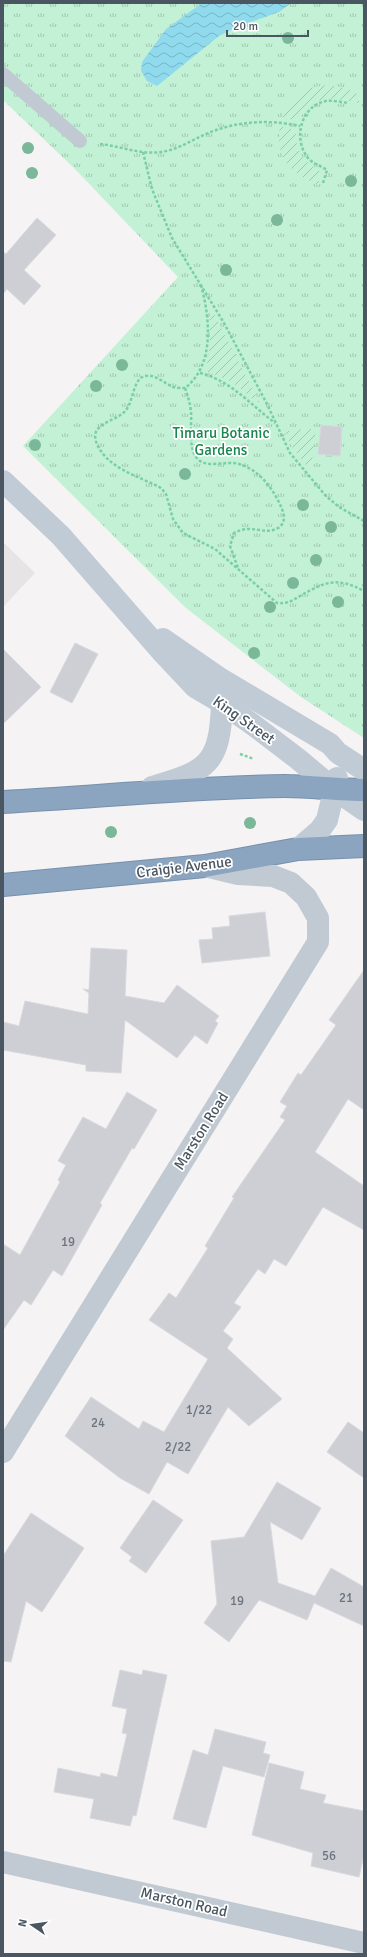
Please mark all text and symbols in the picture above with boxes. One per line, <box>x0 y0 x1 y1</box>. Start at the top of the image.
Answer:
scale bar <box>227 12 308 38</box>
text: 20 m <box>233 19 258 34</box>
park label: Timaru Botanic Gardens <box>173 424 269 459</box>
street label: King Street <box>210 692 278 748</box>
street label: Craigie Avenue <box>135 852 233 882</box>
street label: Marston Road <box>170 1089 232 1173</box>
house number: 19 <box>61 1234 75 1250</box>
house number: 1/22 <box>186 1402 212 1418</box>
house number: 24 <box>91 1415 105 1431</box>
house number: 2/22 <box>165 1439 191 1455</box>
house number: 21 <box>339 1590 353 1606</box>
house number: 19 <box>230 1593 244 1609</box>
house number: 56 <box>322 1848 336 1864</box>
street label: Marston Road <box>139 1883 229 1921</box>
north arrow <box>12 1905 52 1945</box>
text: N <box>16 1918 30 1928</box>

